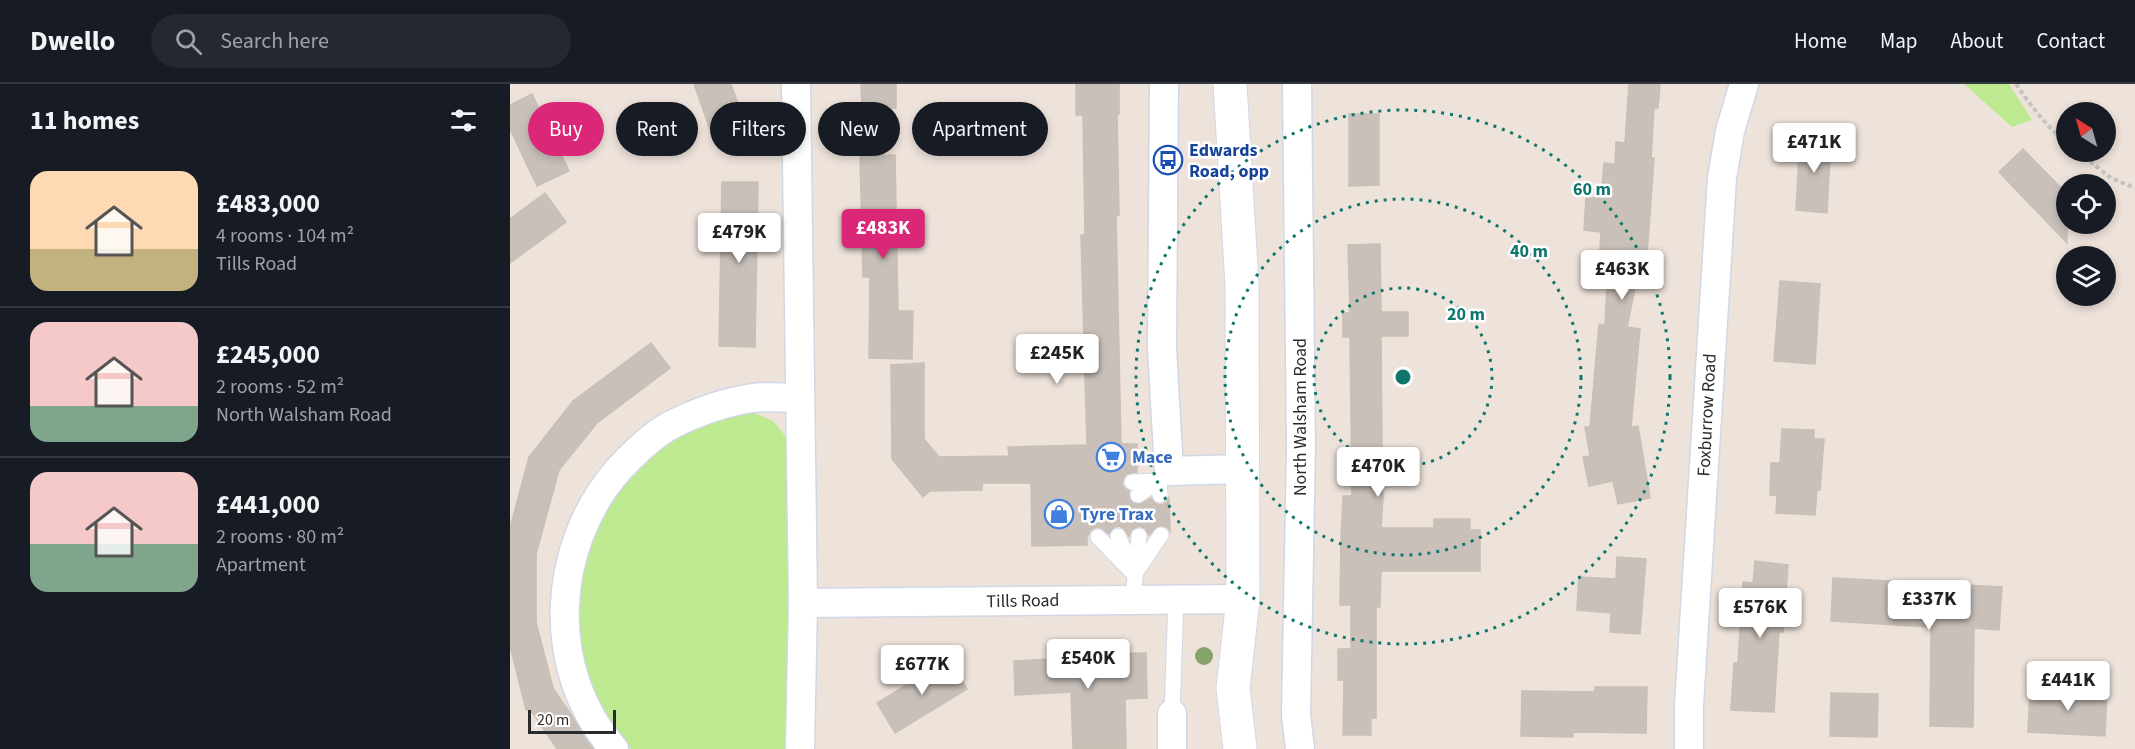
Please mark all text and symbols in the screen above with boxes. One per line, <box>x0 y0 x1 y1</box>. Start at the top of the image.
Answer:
search box <box>151 14 571 68</box>
text: Dwello <box>30 21 115 61</box>
icon: search <box>172 25 205 58</box>
text: Search here <box>220 25 329 57</box>
text: Home <box>1794 26 1847 56</box>
text: Map <box>1880 26 1918 56</box>
text: About <box>1951 26 2003 56</box>
text: Contact <box>2036 26 2105 56</box>
text: 11 homes <box>30 102 139 139</box>
chip: Buy <box>528 102 604 156</box>
chip: Rent <box>616 102 698 156</box>
chip: Filters <box>710 102 806 156</box>
chip: New <box>818 102 900 156</box>
chip: Apartment <box>912 102 1048 156</box>
north arrow <box>2056 102 2116 162</box>
map controls <box>2056 102 2116 306</box>
icon: filters <box>447 104 480 137</box>
pin: £471K <box>1772 123 1856 174</box>
text: £471K <box>1787 128 1841 156</box>
place label: Edwards Road, opp <box>1189 138 1269 184</box>
bus stop icon: Edwards Road, opp <box>1152 144 1184 176</box>
button: locate <box>2056 174 2116 234</box>
text: 60 m <box>1573 177 1611 202</box>
text: £483,000 <box>216 185 320 222</box>
icon: home <box>78 195 150 267</box>
pin: £483K <box>841 209 925 260</box>
pin: £479K <box>697 213 781 264</box>
text: £483K <box>856 214 910 242</box>
text: £479K <box>712 218 766 246</box>
text: 4 rooms · 104 m² <box>216 222 354 250</box>
text: 40 m <box>1510 239 1548 264</box>
button: layers <box>2056 246 2116 306</box>
text: Tills Road <box>216 250 297 278</box>
pin: £463K <box>1580 250 1664 301</box>
text: £463K <box>1595 255 1649 283</box>
text: 20 m <box>1447 302 1485 327</box>
pin: £245K <box>1015 334 1099 385</box>
text: £245,000 <box>216 336 320 373</box>
street label: North Walsham Road <box>1288 338 1313 496</box>
text: £245K <box>1030 339 1084 367</box>
icon: home <box>78 346 150 418</box>
street label: Foxburrow Road <box>1691 353 1723 477</box>
centre of rings <box>1393 367 1413 387</box>
text: 2 rooms · 52 m² <box>216 373 344 401</box>
text: North Walsham Road <box>216 401 392 429</box>
supermarket icon: Mace <box>1095 441 1127 473</box>
place label: Mace <box>1132 445 1172 470</box>
pin: £470K <box>1336 447 1420 498</box>
text: £470K <box>1351 452 1405 480</box>
text: £441,000 <box>216 486 320 523</box>
icon: home <box>78 496 150 568</box>
shop icon: Tyre Trax <box>1043 498 1075 530</box>
place label: Tyre Trax <box>1080 502 1154 527</box>
text: 2 rooms · 80 m² <box>216 523 344 551</box>
text: Apartment <box>216 551 306 579</box>
pin: £337K <box>1887 580 1971 631</box>
text: £337K <box>1902 585 1956 613</box>
street label: Tills Road <box>986 588 1060 614</box>
pin: £576K <box>1718 588 1802 639</box>
text: £576K <box>1733 593 1787 621</box>
pin: £540K <box>1046 639 1130 690</box>
text: £540K <box>1061 644 1115 672</box>
pin: £677K <box>880 645 964 696</box>
text: £677K <box>895 650 949 678</box>
pin: £441K <box>2026 661 2110 712</box>
text: £441K <box>2041 666 2095 694</box>
scale bar <box>528 707 616 734</box>
text: 20 m <box>537 709 569 731</box>

